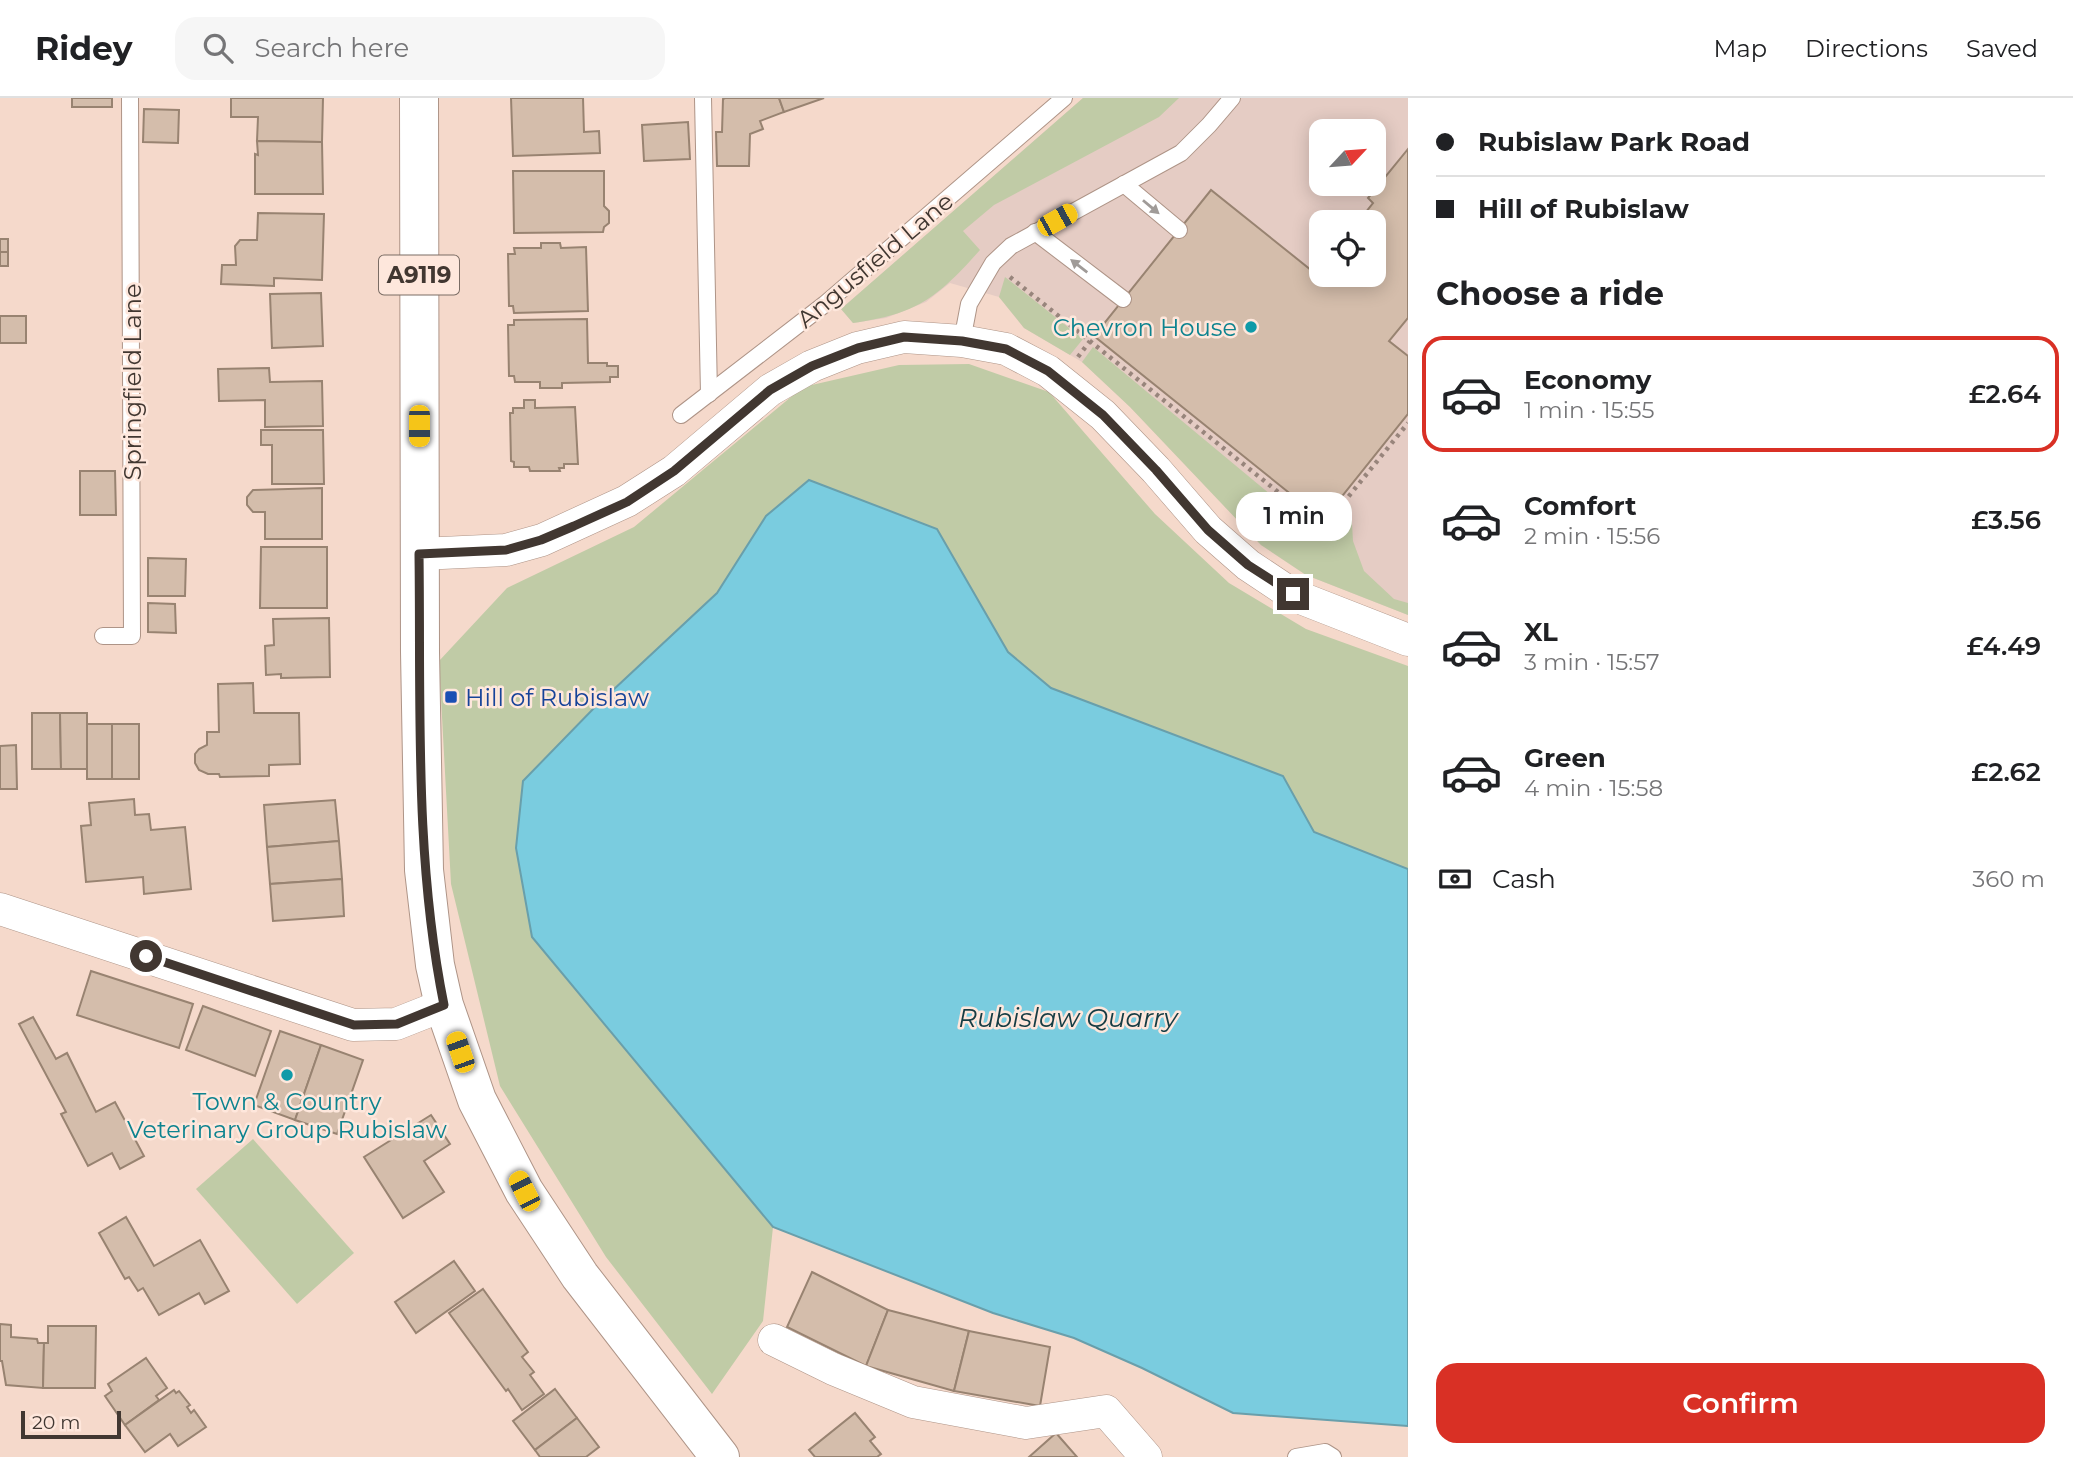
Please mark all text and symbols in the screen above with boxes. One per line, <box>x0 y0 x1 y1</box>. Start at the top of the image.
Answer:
search box <box>175 17 665 80</box>
text: Ridey <box>35 28 133 68</box>
icon: search <box>199 29 237 67</box>
text: Search here <box>255 32 409 64</box>
text: Map <box>1714 34 1767 63</box>
text: Directions <box>1805 34 1928 63</box>
text: Saved <box>1966 34 2038 63</box>
north arrow <box>1309 119 1386 196</box>
map controls <box>1309 119 1386 287</box>
text: Rubislaw Park Road <box>1478 126 1750 158</box>
street label: Angusfield Lane <box>791 186 959 334</box>
text: Hill of Rubislaw <box>1478 193 1689 225</box>
one-way arrow <box>1143 199 1160 214</box>
car <box>1034 201 1081 239</box>
button: locate <box>1309 210 1386 287</box>
road number: A9119 <box>379 256 459 294</box>
one-way arrow <box>1070 259 1088 273</box>
text: Choose a ride <box>1436 274 1664 313</box>
street label: Springfield Lane <box>118 284 147 480</box>
place label: Chevron House <box>1053 313 1237 342</box>
marker: Chevron House <box>1243 319 1259 335</box>
icon: car <box>1440 363 1503 426</box>
text: Economy <box>1524 364 1651 396</box>
text: £2.64 <box>1969 378 2041 410</box>
text: 1 min · 15:55 <box>1524 396 1654 424</box>
car <box>409 405 430 447</box>
icon: car <box>1440 489 1503 552</box>
text: Comfort <box>1524 490 1636 522</box>
callout: 1 min <box>1235 492 1351 542</box>
text: 1 min <box>1263 502 1325 530</box>
text: £3.56 <box>1971 504 2041 536</box>
text: 2 min · 15:56 <box>1524 522 1660 550</box>
route end <box>1277 578 1309 610</box>
icon: car <box>1440 615 1503 678</box>
text: XL <box>1524 616 1558 648</box>
text: £4.49 <box>1966 630 2041 662</box>
text: 3 min · 15:57 <box>1524 648 1659 676</box>
place label: Hill of Rubislaw <box>465 683 649 712</box>
marker: Hill of Rubislaw <box>443 689 459 705</box>
icon: car <box>1440 741 1503 804</box>
text: Green <box>1524 742 1606 774</box>
text: £2.62 <box>1971 756 2041 788</box>
text: 4 min · 15:58 <box>1524 774 1663 802</box>
icon: cash <box>1436 860 1474 898</box>
text: Cash <box>1492 863 1556 895</box>
text: 360 m <box>1972 865 2045 893</box>
route start <box>130 940 162 972</box>
water label: Rubislaw Quarry <box>958 1002 1180 1034</box>
car <box>444 1029 477 1075</box>
marker: Town & Country Veterinary Group Rubislaw <box>279 1067 295 1083</box>
place label: Town & Country Veterinary Group Rubislaw <box>127 1087 447 1144</box>
car <box>506 1168 543 1214</box>
button: Confirm <box>1436 1363 2045 1443</box>
scale bar <box>21 1408 121 1440</box>
text: 20 m <box>32 1411 80 1434</box>

